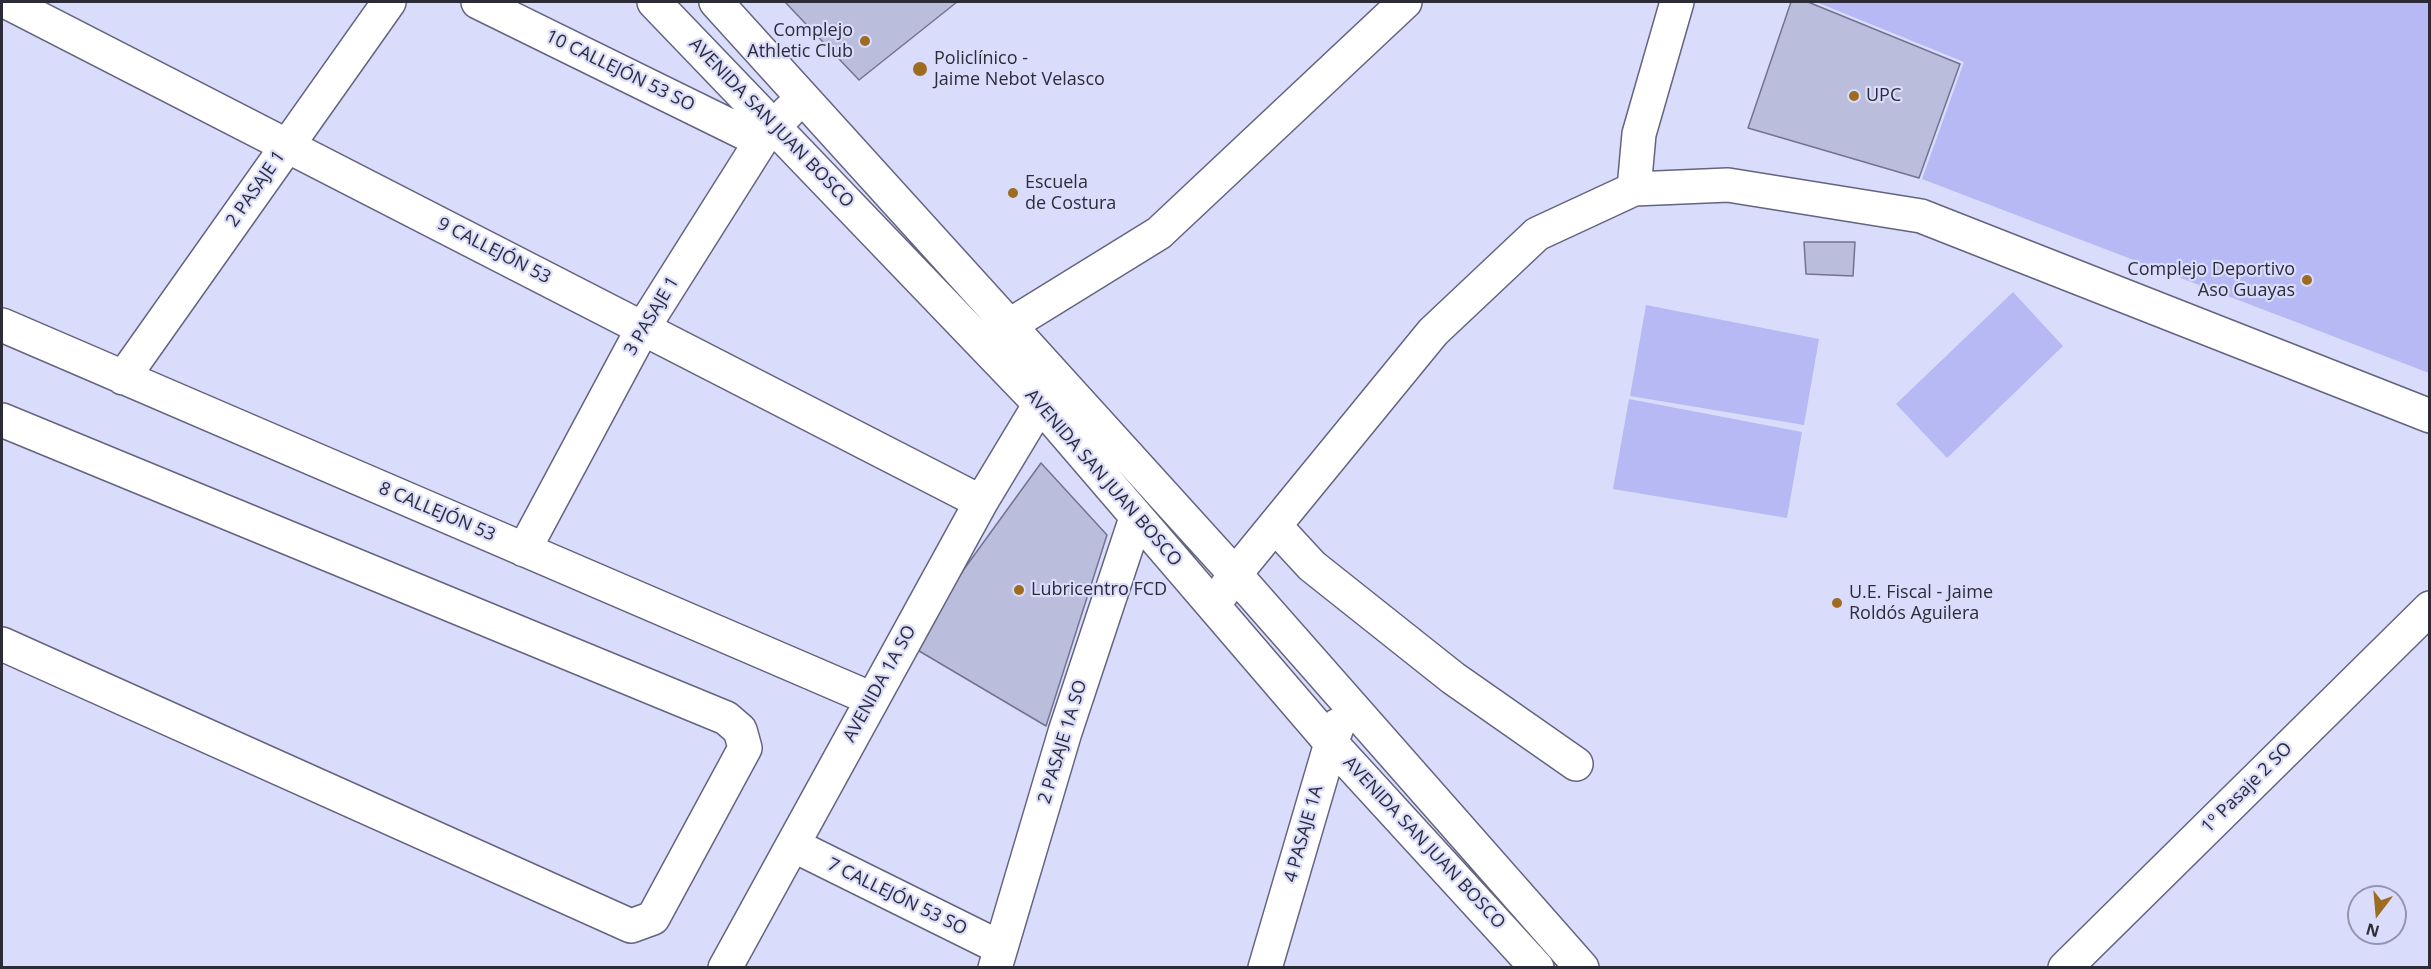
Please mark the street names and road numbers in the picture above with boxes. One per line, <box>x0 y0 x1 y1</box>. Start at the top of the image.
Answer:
street label: 10 CALLEJÓN 53 SO <box>542 26 698 116</box>
street label: AVENIDA SAN JUAN BOSCO <box>684 34 858 212</box>
street label: 2 PASAJE 1 <box>222 147 290 231</box>
street label: 9 CALLEJÓN 53 <box>434 213 554 289</box>
street label: 3 PASAJE 1 <box>620 273 684 359</box>
street label: AVENIDA SAN JUAN BOSCO <box>1020 385 1186 571</box>
street label: 8 CALLEJÓN 53 <box>376 478 498 546</box>
street label: AVENIDA 1A SO <box>839 622 921 746</box>
street label: 2 PASAJE 1A SO <box>1034 678 1092 806</box>
street label: 1º Pasaje 2 SO <box>2197 738 2297 838</box>
street label: AVENIDA SAN JUAN BOSCO <box>1338 752 1510 934</box>
street label: 4 PASAJE 1A <box>1280 783 1328 885</box>
street label: 7 CALLEJÓN 53 SO <box>824 854 970 940</box>

